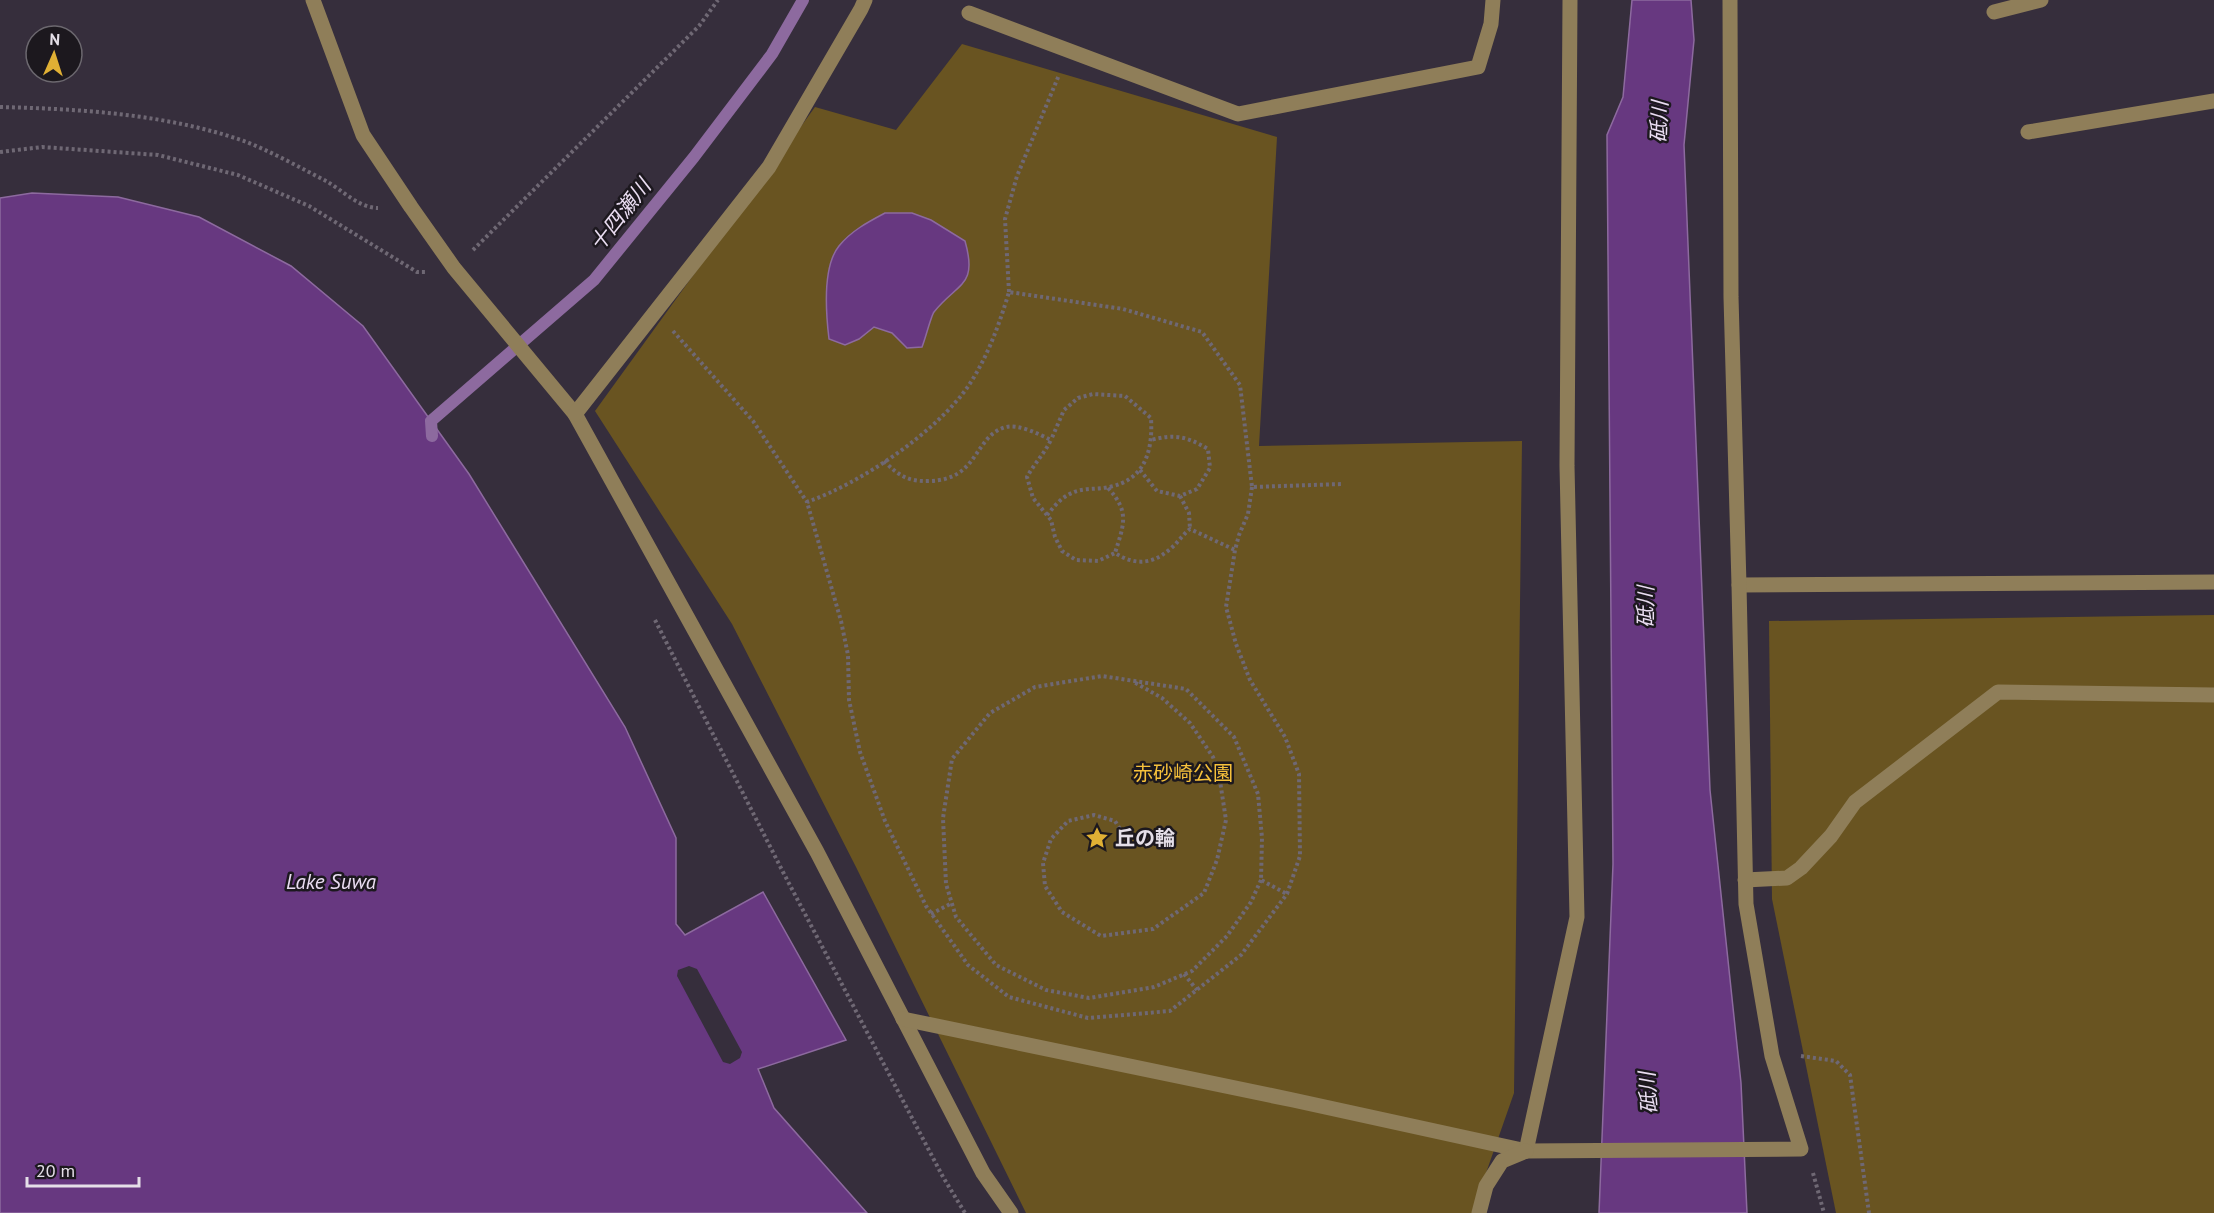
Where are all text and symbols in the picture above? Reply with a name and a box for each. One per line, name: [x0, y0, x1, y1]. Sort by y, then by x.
north arrow: [24, 24, 84, 84]
text: N: [49, 29, 61, 49]
water label: 砥川: [1645, 99, 1673, 143]
water label: 十四瀬川: [584, 172, 658, 256]
water label: 砥川: [1632, 584, 1659, 628]
park label: 赤砂崎公園: [1133, 760, 1233, 786]
place icon: 丘の輪: [1084, 825, 1110, 851]
place label: 丘の輪: [1115, 825, 1175, 851]
water label: Lake Suwa: [286, 868, 377, 895]
water label: 砥川: [1633, 1069, 1663, 1115]
scale bar: [27, 1150, 140, 1188]
text: 20 m: [36, 1159, 75, 1182]

